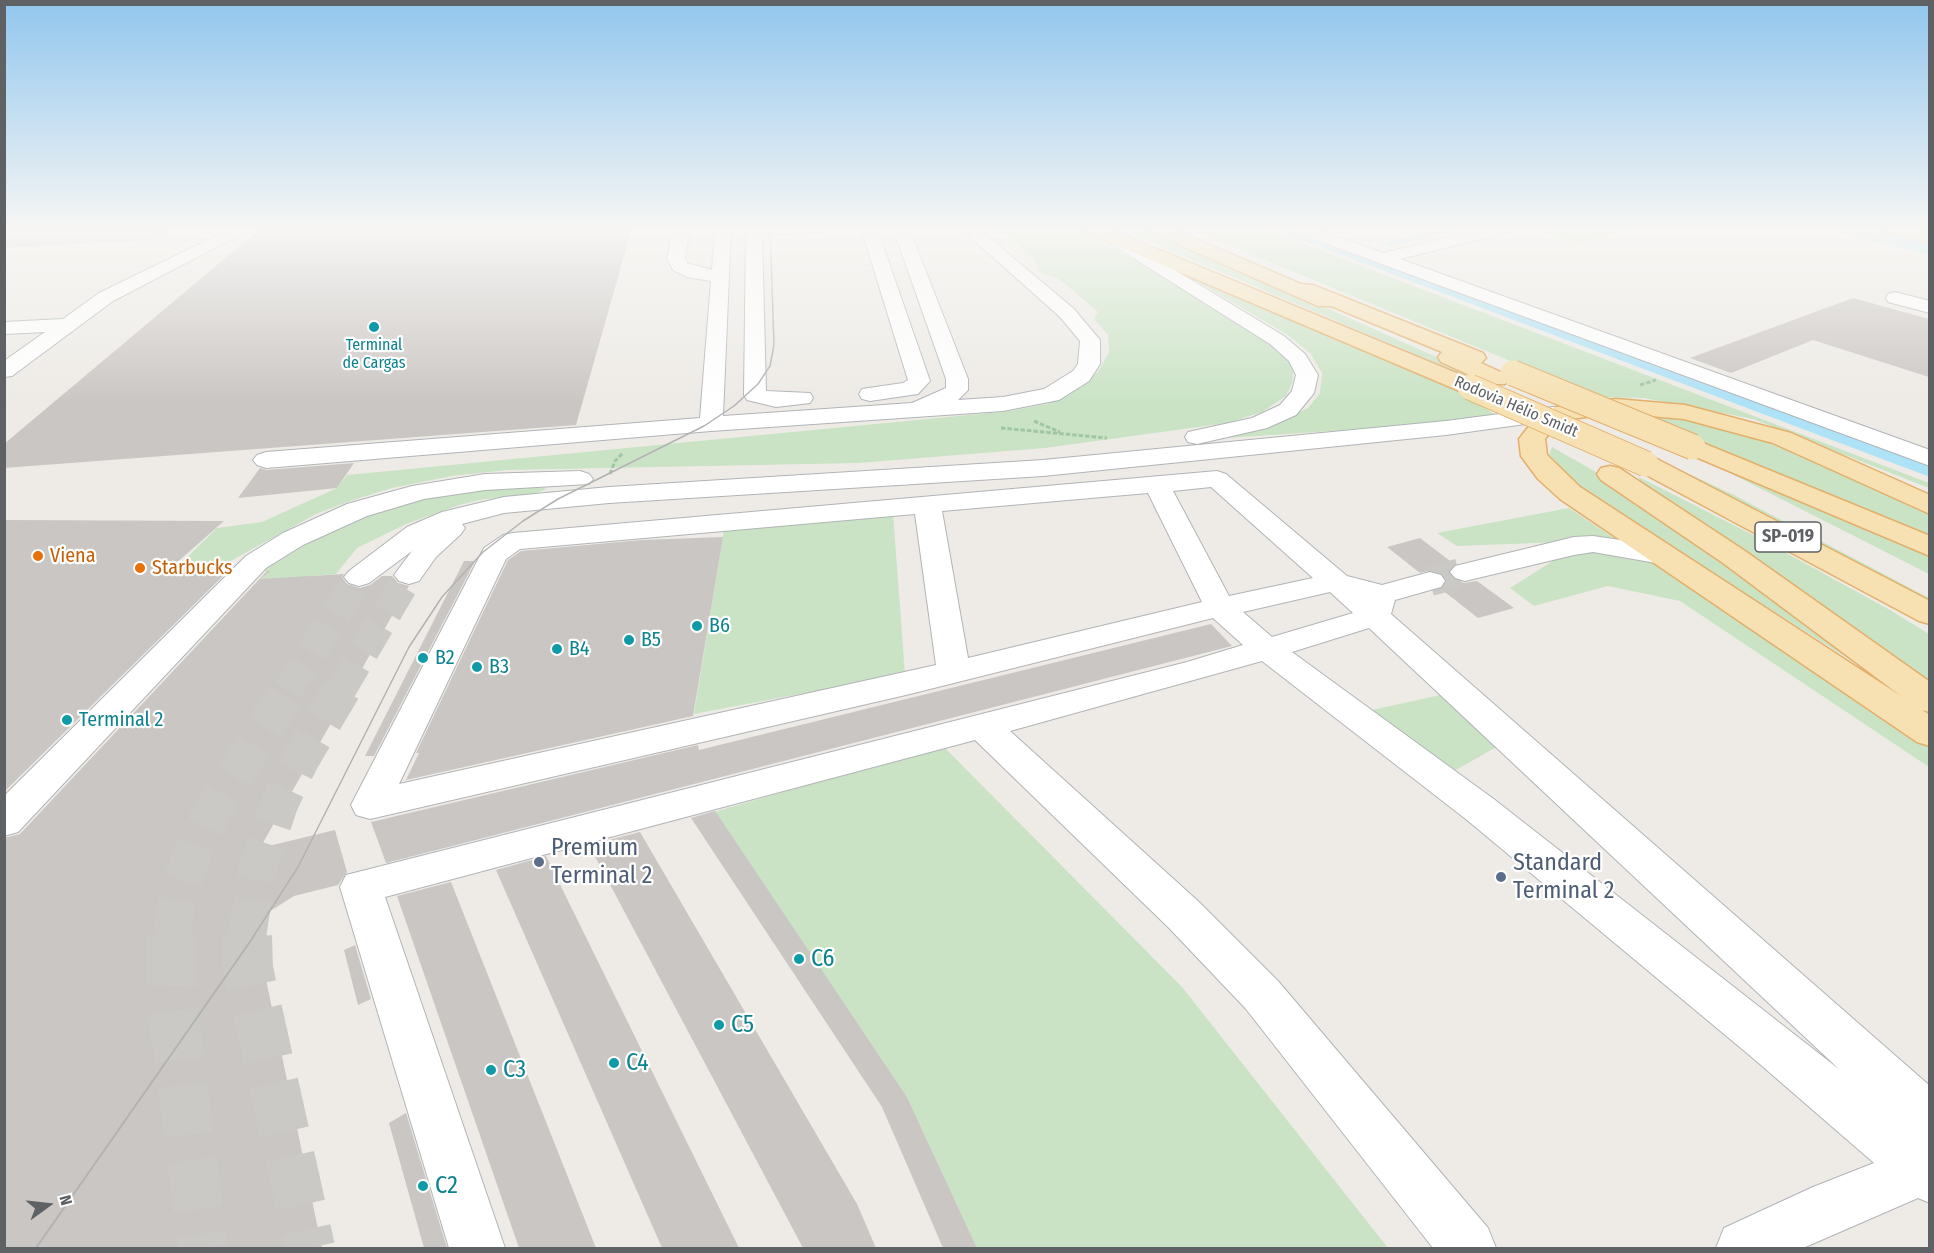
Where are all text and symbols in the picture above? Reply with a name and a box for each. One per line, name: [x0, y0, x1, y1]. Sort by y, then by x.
marker: Terminal de Cargas: [367, 320, 381, 334]
place label: Terminal de Cargas: [342, 336, 406, 374]
street label: Rodovia Hélio Smidt: [1451, 372, 1581, 442]
road number: SP-019: [1755, 522, 1821, 552]
place label: Viena: [50, 544, 95, 568]
marker: Viena: [31, 549, 45, 563]
place label: Starbucks: [152, 556, 233, 580]
marker: Starbucks: [133, 561, 147, 575]
place label: B6: [709, 614, 730, 638]
marker: B6: [690, 619, 704, 633]
place label: B5: [641, 628, 661, 652]
marker: B5: [622, 633, 636, 647]
place label: B4: [569, 637, 589, 661]
marker: B4: [550, 642, 564, 656]
place label: B2: [435, 646, 454, 670]
marker: B2: [416, 651, 430, 665]
place label: B3: [489, 655, 509, 679]
marker: B3: [470, 660, 484, 674]
place label: Terminal 2: [79, 708, 163, 732]
marker: Terminal 2: [60, 713, 74, 727]
place label: Premium Terminal 2: [551, 834, 652, 890]
place label: Standard Terminal 2: [1513, 849, 1614, 905]
marker: Premium Terminal 2: [532, 855, 546, 869]
marker: Standard Terminal 2: [1494, 870, 1508, 884]
place label: C6: [811, 945, 834, 973]
marker: C6: [792, 952, 806, 966]
place label: C5: [731, 1011, 754, 1039]
marker: C5: [712, 1018, 726, 1032]
place label: C4: [626, 1049, 649, 1077]
place label: C3: [503, 1056, 526, 1084]
marker: C4: [607, 1056, 621, 1070]
marker: C3: [484, 1063, 498, 1077]
place label: C2: [435, 1172, 458, 1200]
north arrow: [18, 1175, 78, 1235]
marker: C2: [416, 1179, 430, 1193]
text: N: [55, 1193, 76, 1207]

